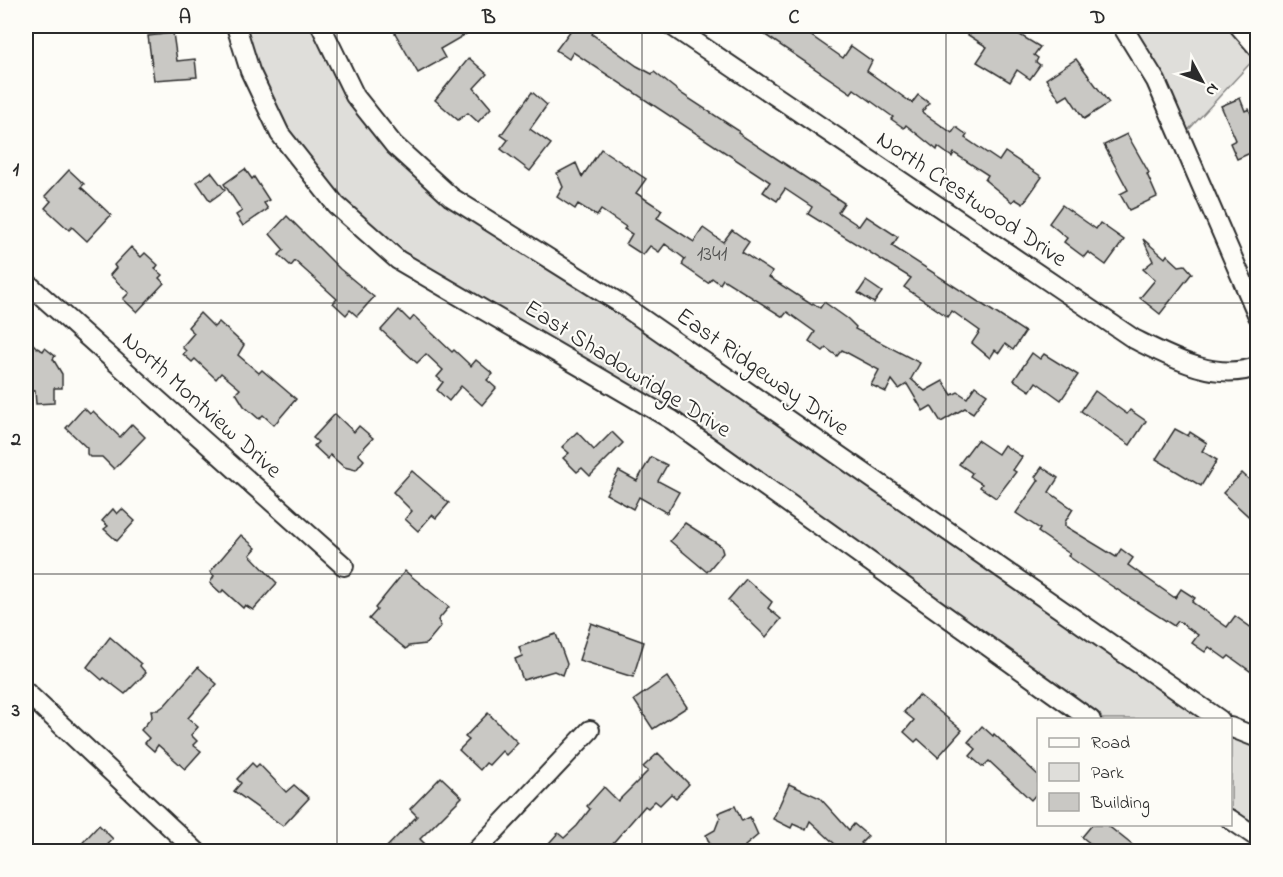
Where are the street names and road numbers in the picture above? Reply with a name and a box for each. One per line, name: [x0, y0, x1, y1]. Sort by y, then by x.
street label: North Crestwood Drive: [869, 123, 1074, 277]
street label: East Shadowridge Drive: [517, 292, 737, 448]
street label: East Ridgeway Drive: [668, 300, 856, 447]
street label: North Montview Drive: [113, 324, 289, 488]

